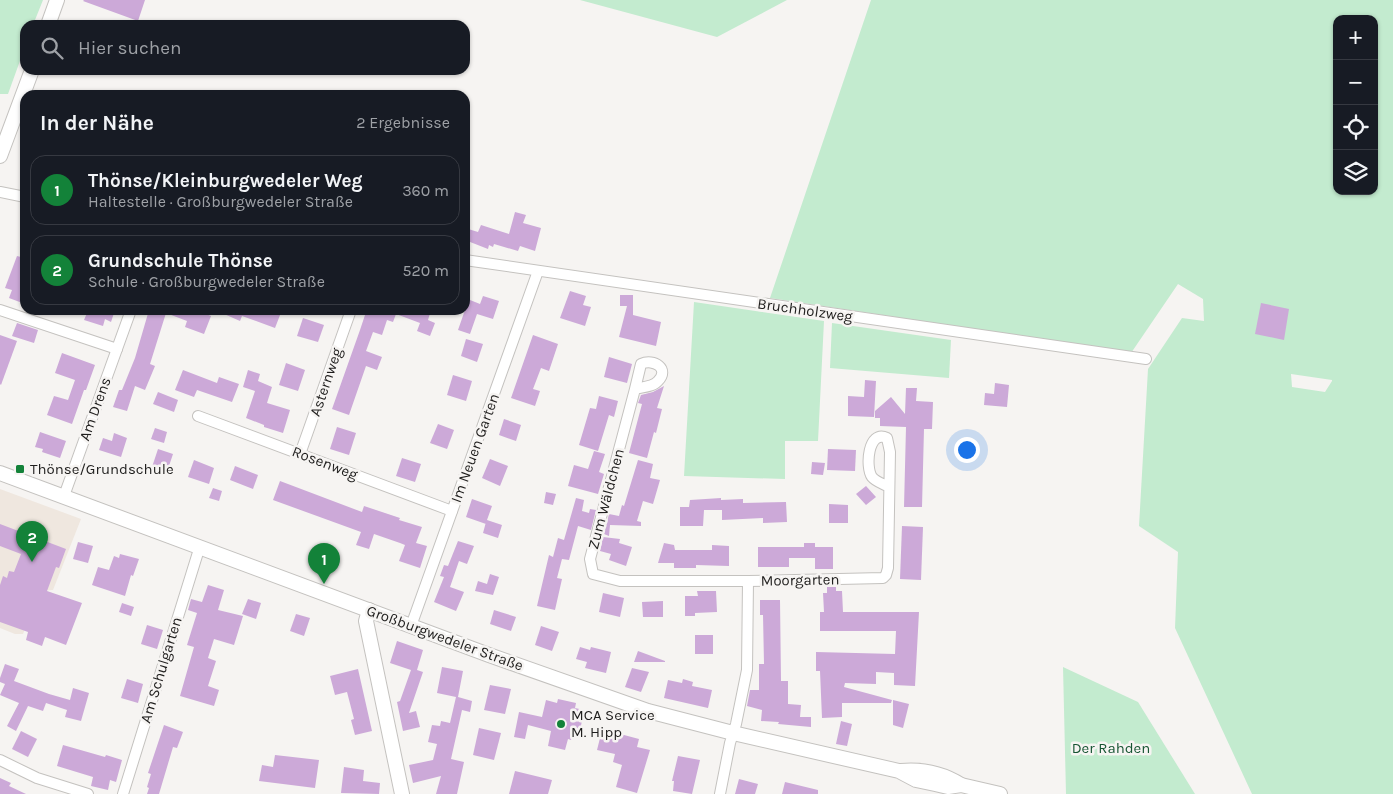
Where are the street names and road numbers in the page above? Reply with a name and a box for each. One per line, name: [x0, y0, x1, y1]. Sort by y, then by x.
street label: Bruchholzweg: [756, 294, 854, 326]
street label: Asternweg: [306, 345, 346, 419]
street label: Am Drens: [75, 375, 115, 443]
street label: Im Neuen Garten: [447, 391, 503, 505]
street label: Rosenweg: [290, 442, 361, 484]
street label: Zum Wäldchen: [584, 447, 628, 551]
street label: Moorgarten: [760, 570, 840, 590]
street label: Großburgwedeler Straße: [364, 601, 526, 675]
street label: Am Schulgarten: [136, 615, 186, 725]

